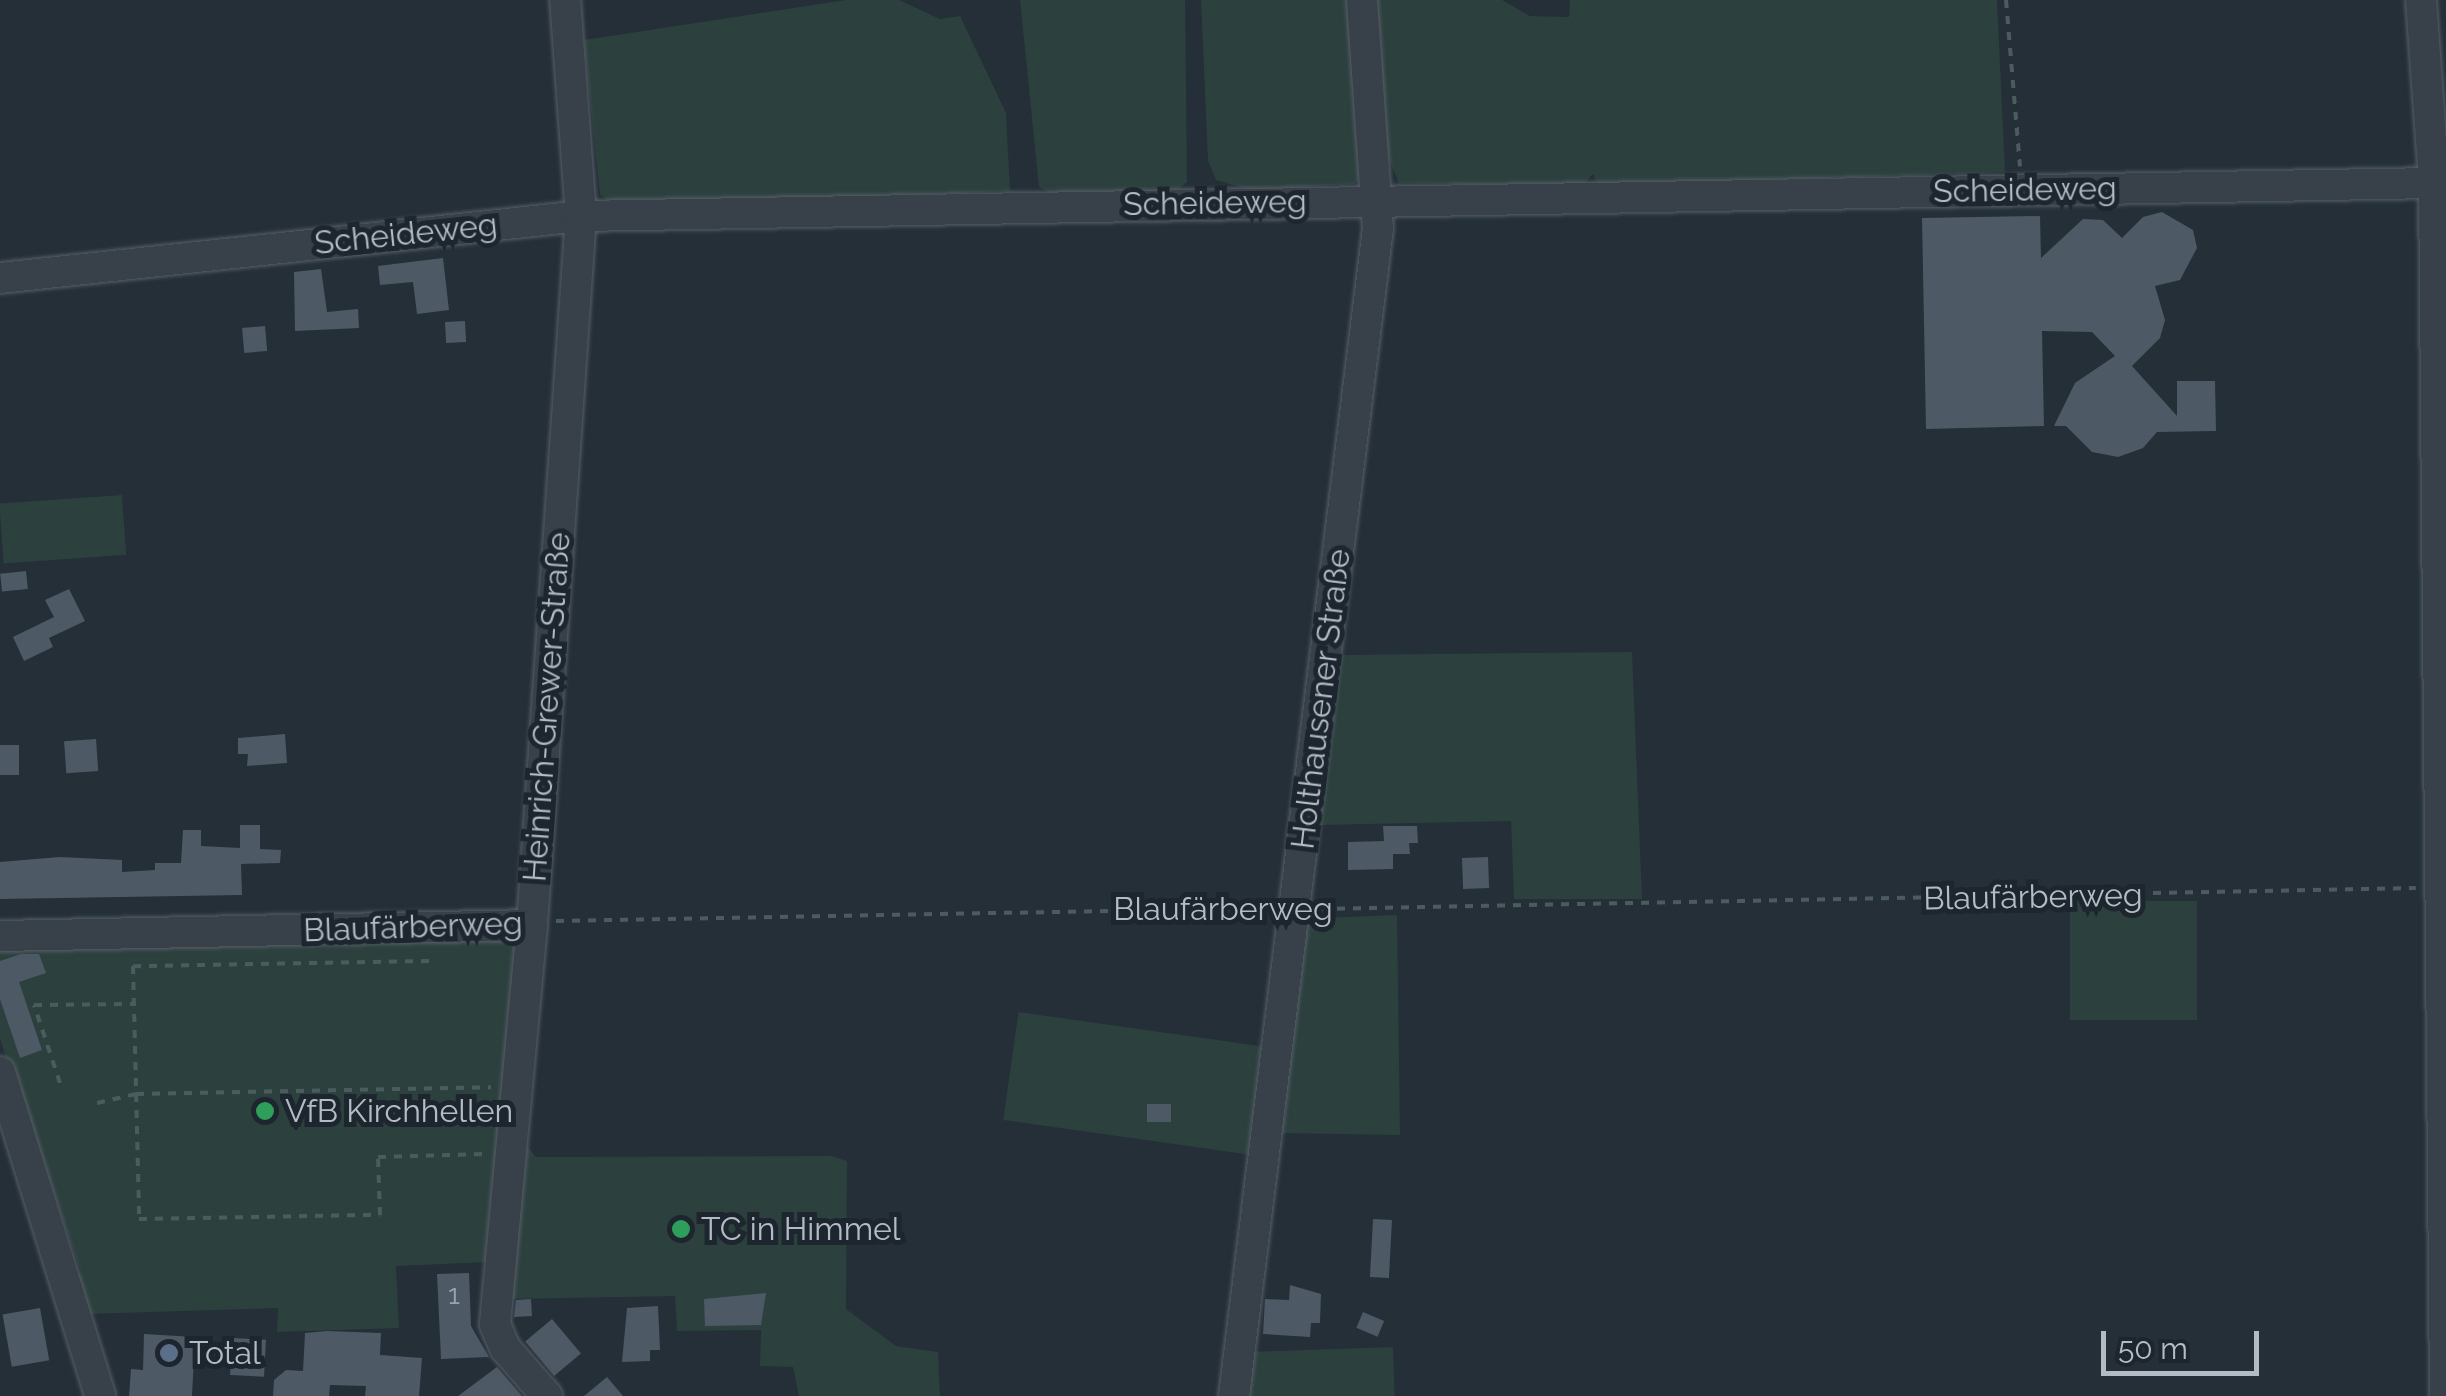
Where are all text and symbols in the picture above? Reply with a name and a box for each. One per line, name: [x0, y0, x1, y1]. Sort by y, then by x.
street label: Scheideweg: [1933, 169, 2117, 211]
street label: Scheideweg: [1123, 182, 1307, 224]
street label: Scheideweg: [313, 205, 499, 263]
street label: Heinrich-Grewer-Straße: [516, 531, 578, 883]
street label: Holthausener Straße: [1283, 546, 1359, 852]
street label: Blaufärberweg: [1923, 876, 2143, 918]
street label: Blaufärberweg: [1113, 890, 1333, 928]
street label: Blaufärberweg: [303, 904, 523, 950]
place label: VfB Kirchhellen: [285, 1092, 513, 1130]
marker: VfB Kirchhellen: [254, 1100, 276, 1122]
place label: TC in Himmel: [701, 1210, 901, 1248]
marker: TC in Himmel: [670, 1218, 692, 1240]
house number: 1: [448, 1278, 460, 1312]
scale bar: [2106, 1311, 2264, 1373]
text: 50 m: [2118, 1331, 2188, 1366]
place label: Total: [189, 1334, 261, 1372]
marker: Total: [158, 1342, 180, 1364]

